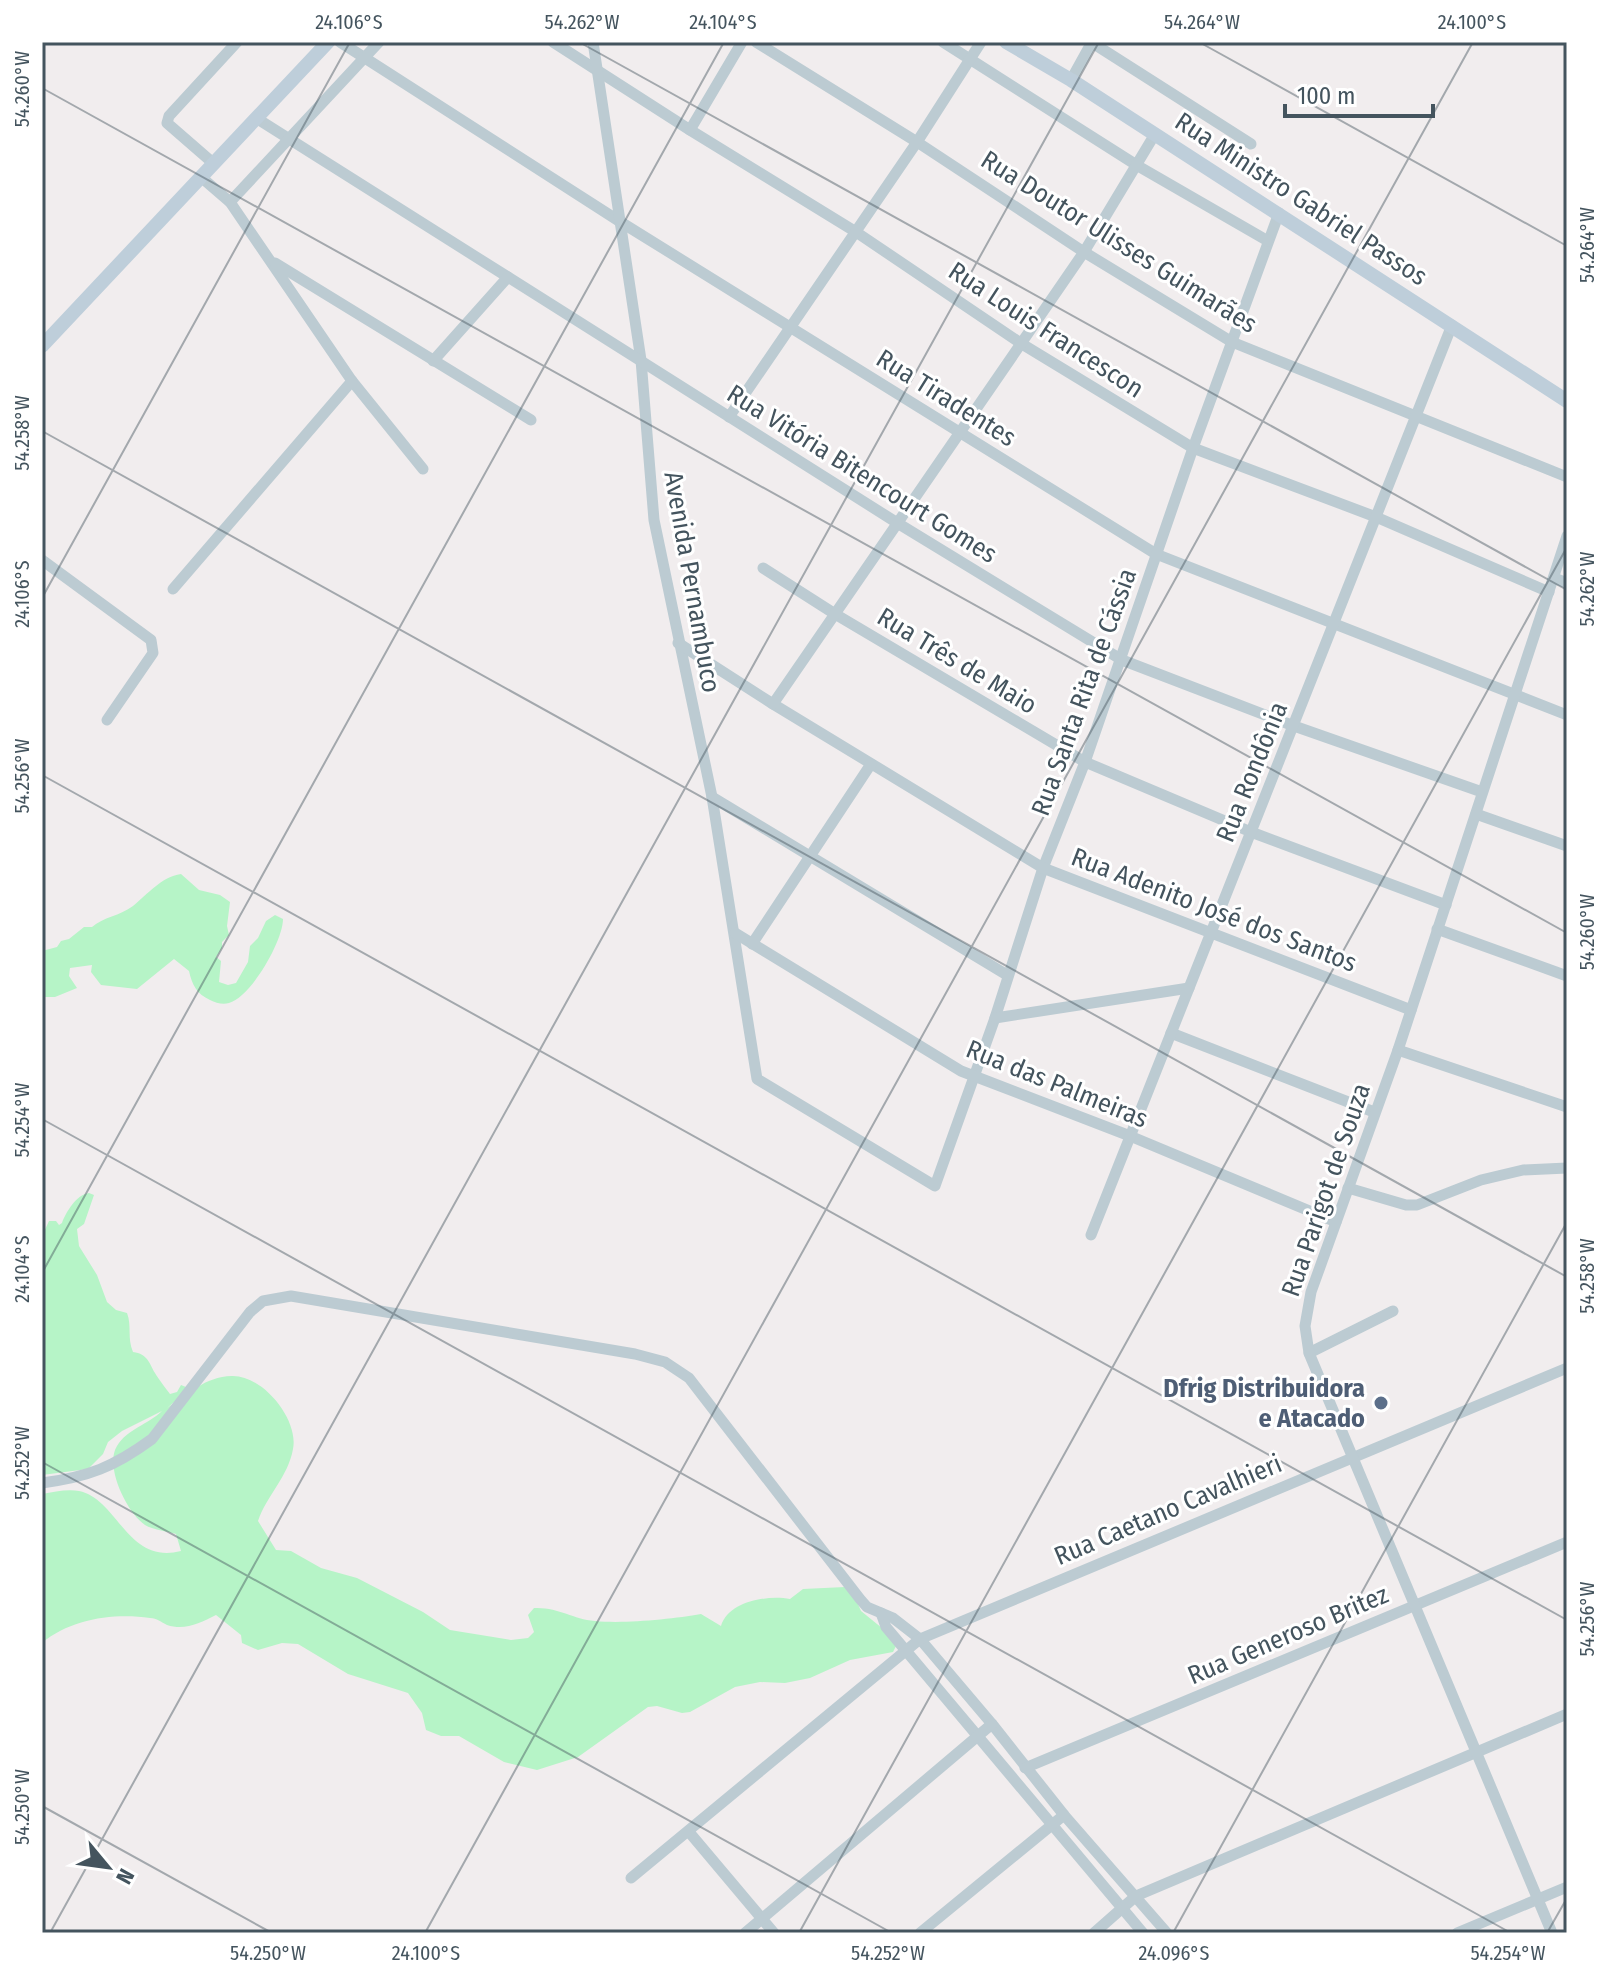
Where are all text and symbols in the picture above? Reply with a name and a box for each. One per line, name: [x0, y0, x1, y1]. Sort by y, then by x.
text: 24.106°S: [315, 10, 383, 34]
text: 54.262°W: [545, 10, 619, 34]
text: 24.104°S: [689, 10, 757, 34]
text: 54.264°W: [1164, 10, 1240, 34]
text: 24.100°S: [1438, 10, 1506, 34]
text: 54.260°W: [10, 51, 34, 127]
scale bar: [1285, 68, 1433, 118]
text: 100 m: [1297, 82, 1355, 110]
street label: Rua Ministro Gabriel Passos: [1169, 106, 1433, 292]
street label: Rua Doutor Ulisses Guimarães: [975, 144, 1263, 340]
text: 54.264°W: [1575, 207, 1599, 283]
street label: Rua Louis Francescon: [943, 255, 1149, 405]
street label: Rua Tiradentes: [870, 343, 1022, 453]
street label: Rua Vitória Bitencourt Gomes: [721, 378, 1003, 570]
text: 54.258°W: [10, 395, 34, 471]
street label: Avenida Pernambuco: [657, 469, 727, 695]
text: 54.262°W: [1575, 552, 1599, 626]
text: 24.106°S: [10, 560, 34, 628]
street label: Rua Santa Rita de Cássia: [1025, 564, 1143, 820]
street label: Rua Três de Maio: [872, 601, 1042, 721]
street label: Rua Rondônia: [1210, 697, 1294, 847]
text: 54.256°W: [10, 738, 34, 814]
street label: Rua Adenito José dos Santos: [1067, 841, 1361, 979]
text: 54.260°W: [1575, 894, 1599, 970]
street label: Rua das Palmeiras: [962, 1033, 1152, 1135]
street label: Rua Parigot de Souza: [1275, 1079, 1377, 1301]
text: 54.254°W: [10, 1082, 34, 1158]
text: 24.104°S: [10, 1235, 34, 1303]
text: 54.258°W: [1575, 1238, 1599, 1314]
place label: Dfrig Distribuidora e Atacado: [1163, 1373, 1365, 1434]
marker: Dfrig Distribuidora e Atacado: [1372, 1394, 1390, 1412]
text: 54.252°W: [10, 1426, 34, 1500]
street label: Rua Caetano Cavalhieri: [1050, 1448, 1286, 1572]
street label: Rua Generoso Britez: [1183, 1579, 1393, 1691]
text: 54.256°W: [1575, 1581, 1599, 1657]
text: 54.250°W: [10, 1769, 34, 1845]
north arrow: [68, 1827, 148, 1907]
text: N: [110, 1864, 140, 1889]
text: 54.250°W: [230, 1941, 306, 1965]
text: 24.100°S: [392, 1941, 460, 1965]
text: 54.252°W: [851, 1941, 925, 1965]
text: 24.096°S: [1138, 1941, 1210, 1965]
text: 54.254°W: [1470, 1941, 1546, 1965]

